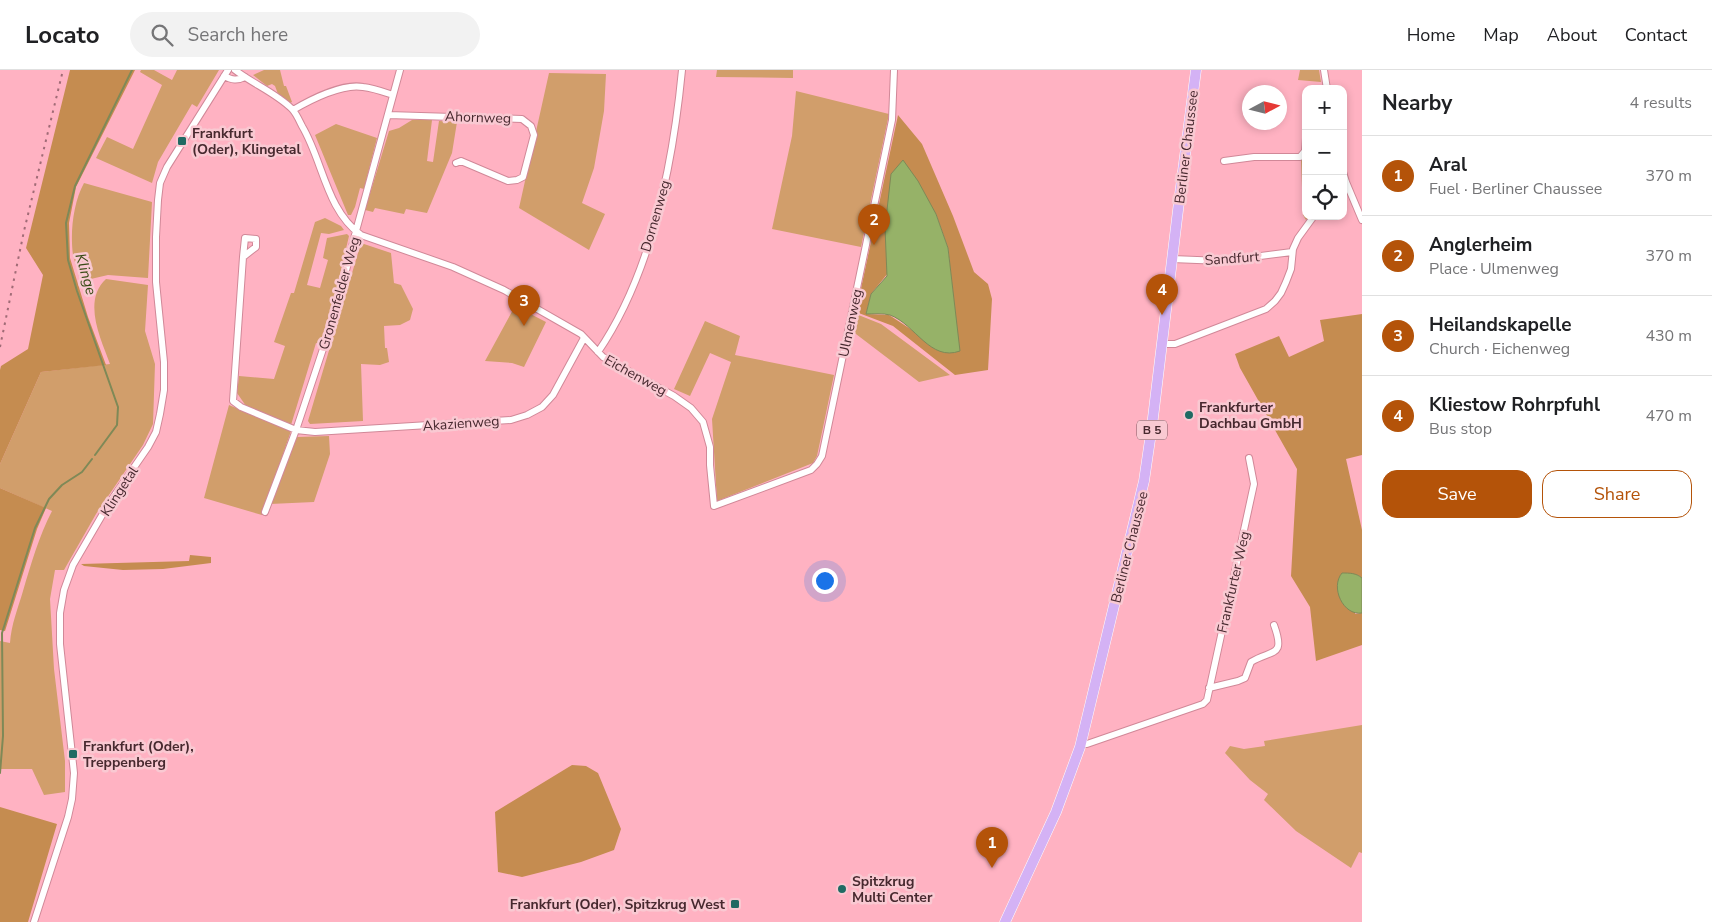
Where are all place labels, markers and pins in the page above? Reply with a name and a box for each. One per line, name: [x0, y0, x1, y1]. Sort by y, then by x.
place label: Frankfurt (Oder), Klingetal: [192, 124, 301, 159]
marker: Frankfurt (Oder), Klingetal: [176, 135, 188, 147]
pin: 2: [858, 204, 890, 245]
pin: 4: [1146, 274, 1178, 315]
pin: 3: [508, 285, 540, 326]
place label: Frankfurter Dachbau GmbH: [1199, 398, 1302, 433]
marker: Frankfurter Dachbau GmbH: [1183, 409, 1195, 421]
place label: Frankfurt (Oder), Treppenberg: [83, 737, 194, 772]
marker: Frankfurt (Oder), Treppenberg: [67, 748, 79, 760]
pin: 1: [976, 827, 1008, 868]
place label: Spitzkrug Multi Center: [852, 872, 933, 907]
marker: Spitzkrug Multi Center: [836, 883, 848, 895]
place label: Frankfurt (Oder), Spitzkrug West: [510, 895, 726, 914]
marker: Frankfurt (Oder), Spitzkrug West: [729, 898, 741, 910]

